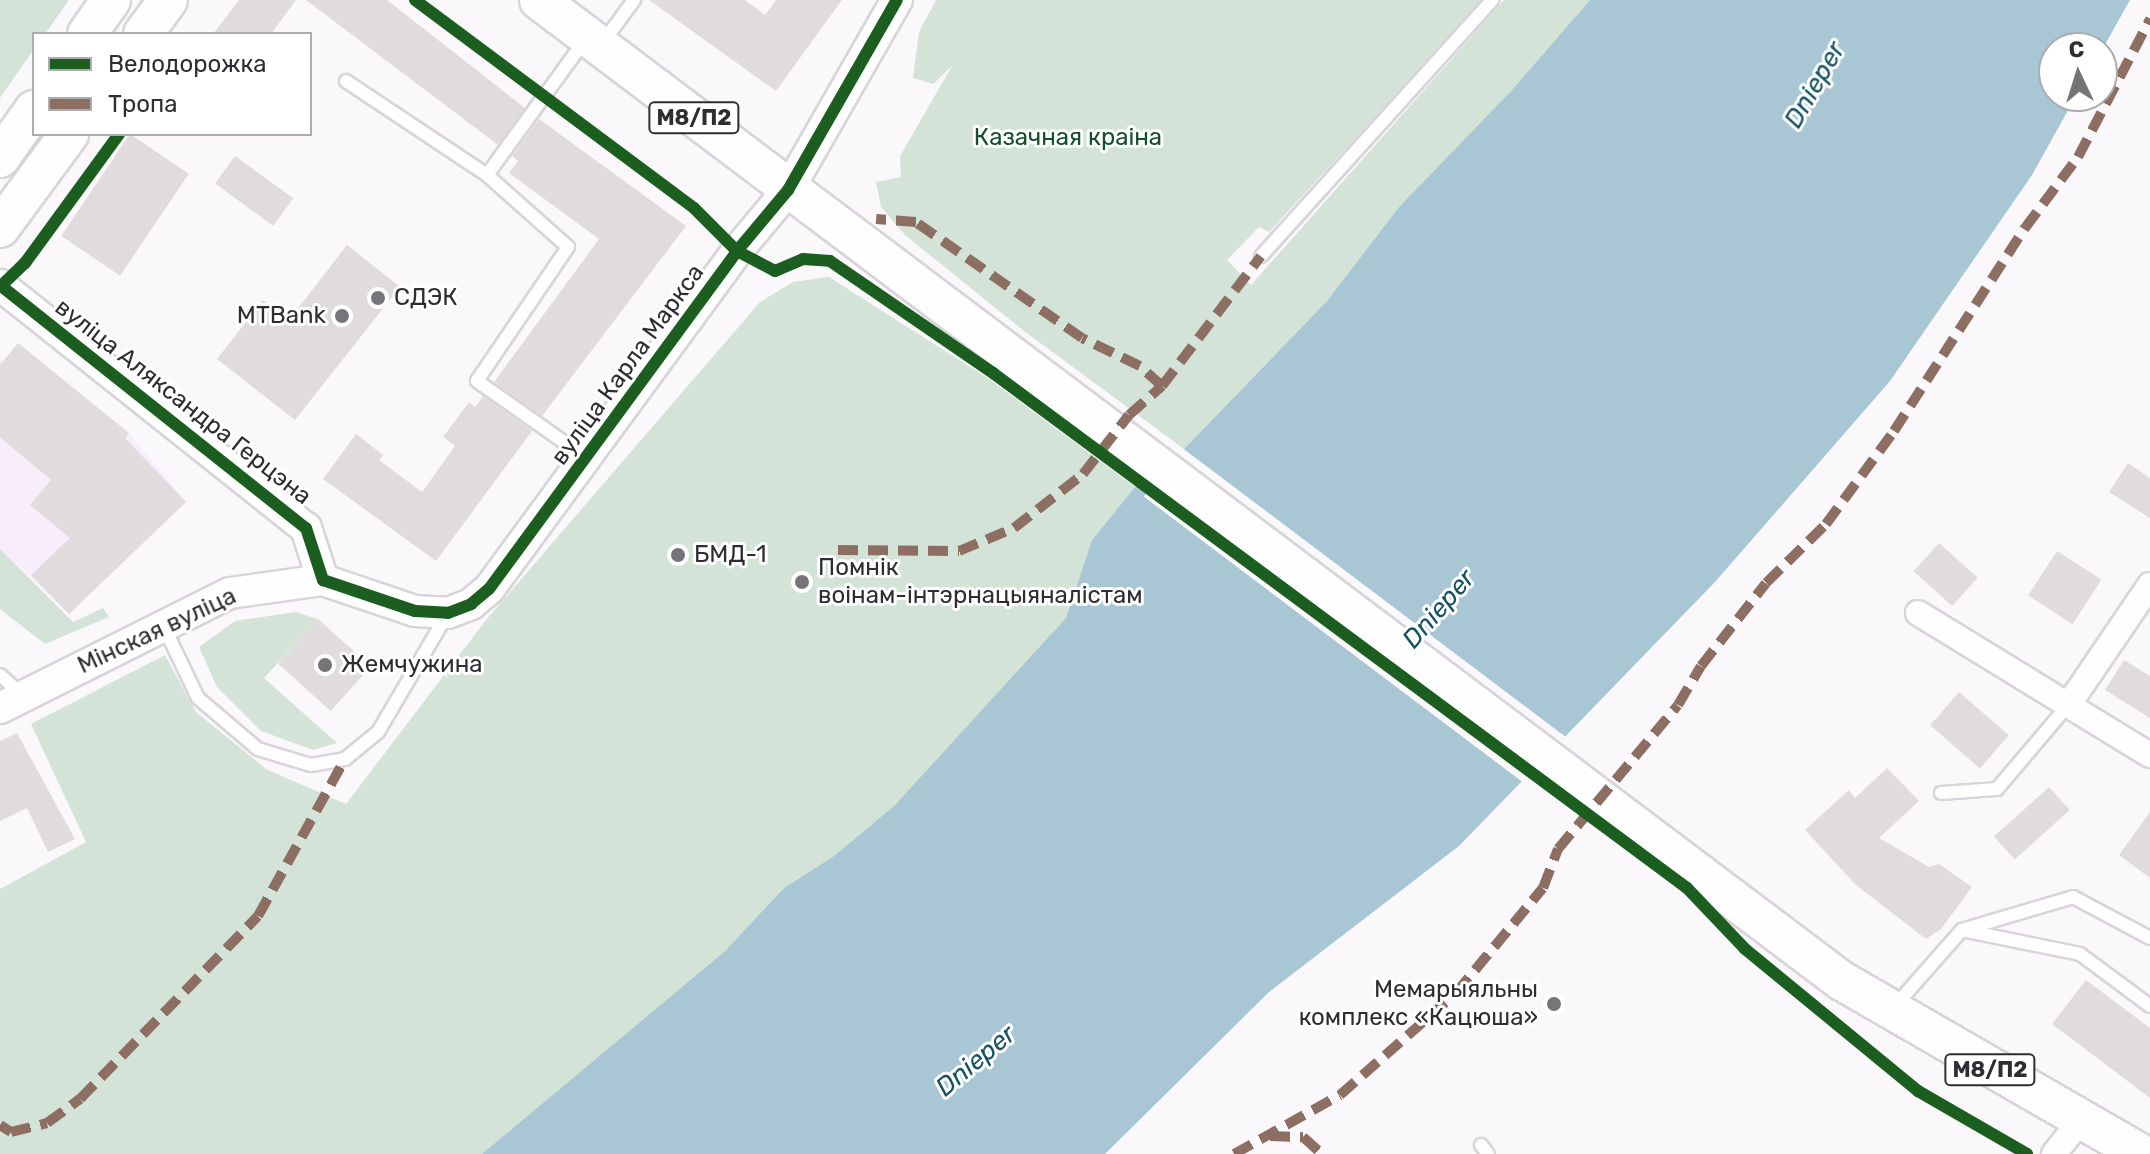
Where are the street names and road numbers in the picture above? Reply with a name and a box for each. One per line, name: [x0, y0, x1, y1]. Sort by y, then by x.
road number: М8/П2: [648, 100, 740, 136]
street label: вуліца Карла Маркса: [546, 259, 710, 471]
street label: вуліца Аляксандра Герцэна: [49, 293, 317, 511]
street label: Мінская вуліца: [73, 582, 241, 680]
road number: М8/П2: [1944, 1052, 2036, 1088]

